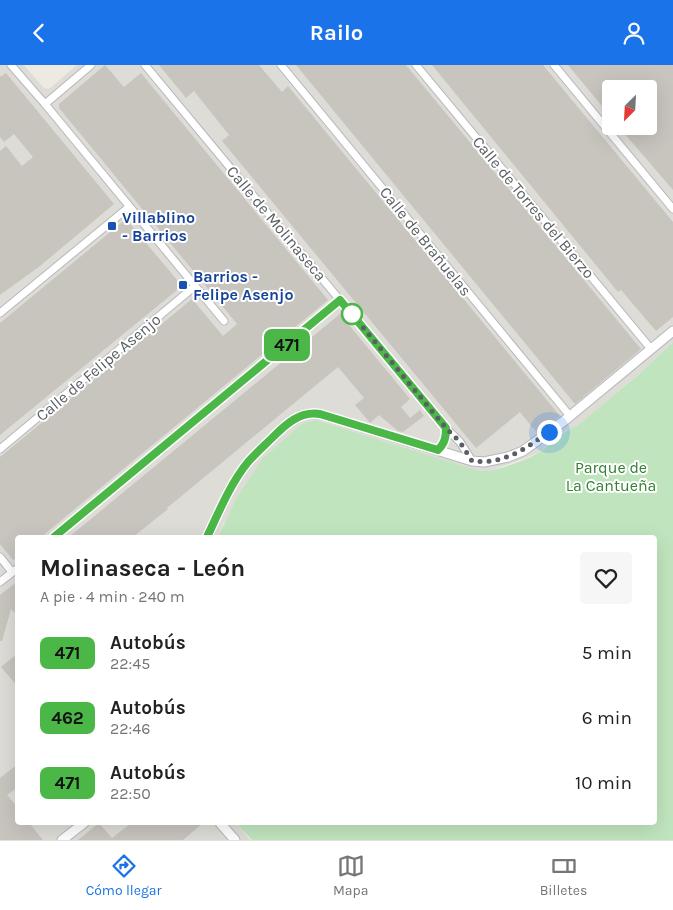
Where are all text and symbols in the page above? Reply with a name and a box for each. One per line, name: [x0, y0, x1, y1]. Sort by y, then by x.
icon: back: [25, 19, 53, 47]
icon: person: [620, 19, 648, 47]
text: Railo: [310, 20, 363, 46]
north arrow: [602, 80, 658, 135]
map controls: [602, 80, 657, 135]
street label: Calle de Torres del Bierzo: [469, 132, 599, 282]
street label: Calle de Molinaseca: [223, 162, 330, 285]
street label: Calle de Brañuelas: [376, 183, 475, 300]
place label: Villablino - Barrios: [122, 208, 195, 245]
marker: Villablino - Barrios: [106, 220, 118, 232]
place label: Barrios - Felipe Asenjo: [193, 267, 293, 304]
marker: Barrios - Felipe Asenjo: [177, 279, 189, 291]
unlabelled marker: [341, 303, 363, 325]
street label: Calle de Felipe Asenjo: [32, 310, 165, 425]
line badge: 471: [258, 329, 316, 361]
text: 471: [274, 334, 300, 356]
your location: [537, 420, 562, 445]
park label: Parque de La Cantueña: [566, 458, 656, 495]
button: heart: [580, 552, 632, 604]
text: Molinaseca - León: [40, 554, 245, 582]
text: A pie · 4 min · 240 m: [40, 587, 185, 606]
text: Autobús: [110, 632, 186, 654]
text: 471: [54, 642, 81, 664]
text: 5 min: [582, 642, 632, 664]
text: 22:45: [110, 654, 150, 673]
text: Autobús: [110, 697, 186, 719]
text: 462: [51, 707, 84, 729]
text: 6 min: [582, 707, 632, 729]
text: 22:46: [110, 719, 150, 738]
text: Autobús: [110, 762, 186, 784]
text: 471: [54, 772, 81, 794]
text: 10 min: [575, 772, 632, 794]
text: 22:50: [110, 784, 151, 803]
tab: Cómo llegar: [86, 852, 162, 899]
tab: Mapa: [333, 852, 368, 899]
tab: Billetes: [540, 852, 587, 899]

